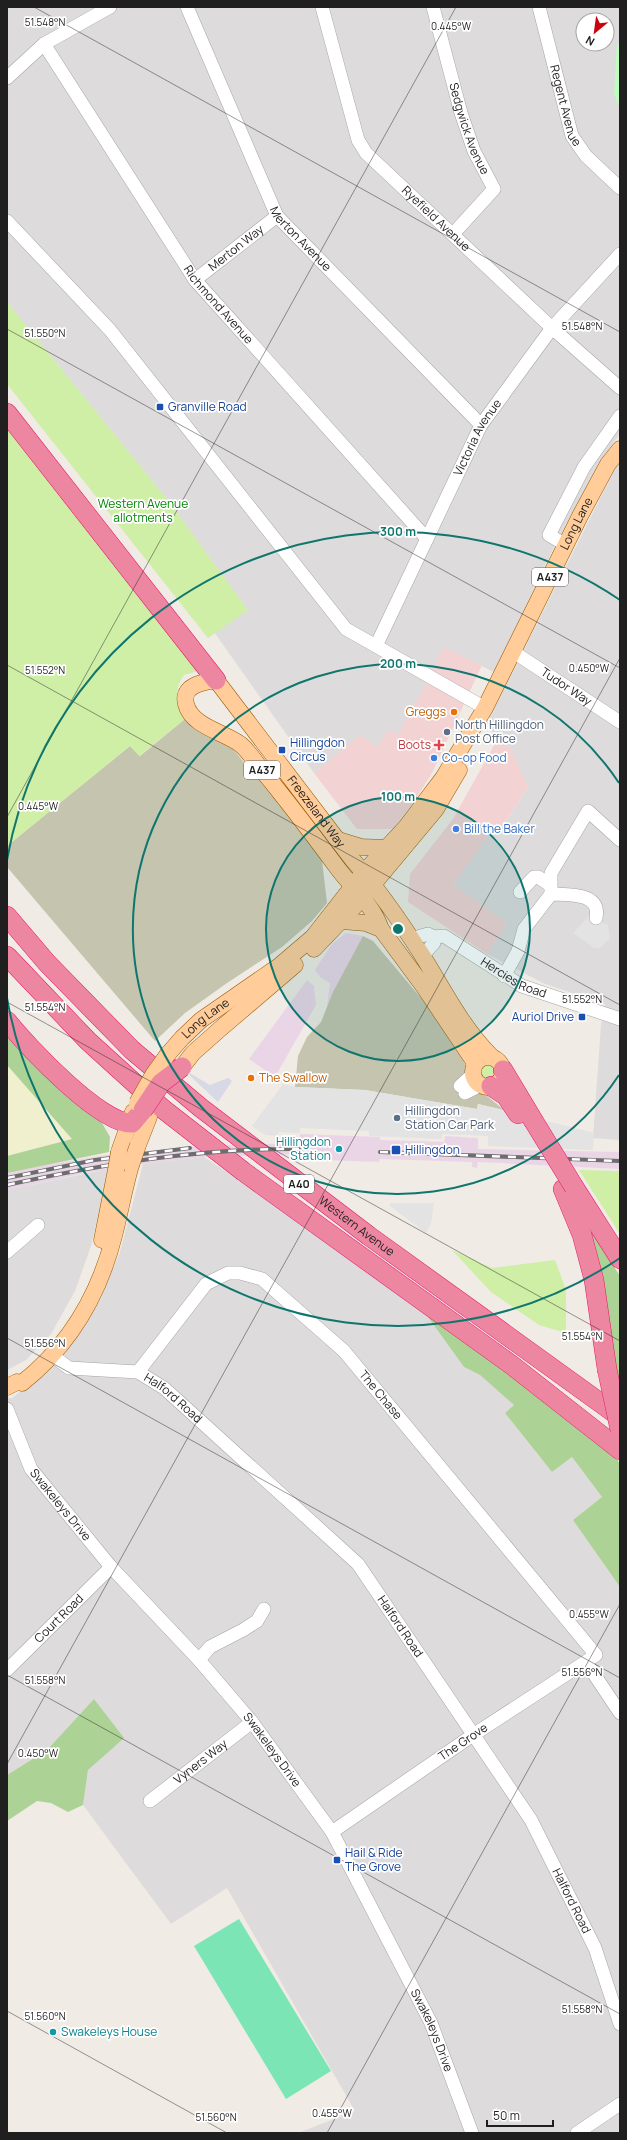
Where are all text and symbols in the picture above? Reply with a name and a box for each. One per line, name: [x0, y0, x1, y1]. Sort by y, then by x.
north arrow: [575, 12, 615, 52]
text: 51.548°N: [25, 15, 65, 29]
text: 0.445°W: [431, 19, 472, 33]
text: N: [583, 33, 597, 50]
street label: Regent Avenue: [546, 63, 586, 149]
street label: Sedgwick Avenue: [445, 81, 494, 177]
street label: Ryefield Avenue: [398, 182, 474, 255]
street label: Merton Avenue: [266, 204, 335, 275]
street label: Merton Way: [204, 220, 267, 275]
street label: Richmond Avenue: [180, 262, 257, 347]
text: 51.548°N: [562, 319, 602, 333]
text: 51.550°N: [25, 326, 66, 340]
street label: Victoria Avenue: [449, 395, 505, 479]
place label: Granville Road: [168, 398, 247, 415]
marker: Granville Road: [155, 402, 165, 412]
street label: Long Lane: [556, 494, 597, 553]
park label: Western Avenue allotments: [98, 495, 188, 526]
text: 300 m: [380, 523, 416, 540]
road number: A437: [532, 568, 568, 586]
text: 200 m: [380, 655, 416, 672]
text: 0.450°W: [569, 661, 610, 675]
text: 51.552°N: [25, 663, 65, 677]
street label: Tudor Way: [538, 663, 596, 710]
place label: Greggs: [406, 703, 446, 720]
marker: Greggs: [449, 707, 459, 717]
place label: North Hillingdon Post Office: [455, 716, 544, 747]
marker: North Hillingdon Post Office: [442, 727, 452, 737]
place label: Hillingdon Circus: [290, 734, 345, 765]
place label: Boots: [398, 736, 431, 753]
marker: Boots: [434, 740, 444, 750]
marker: Hillingdon Circus: [277, 745, 287, 755]
place label: Co-op Food: [442, 749, 507, 766]
marker: Co-op Food: [429, 753, 439, 763]
road number: A437: [244, 761, 280, 779]
street label: Freezeland Way: [284, 772, 350, 852]
text: 100 m: [381, 788, 415, 805]
text: 0.445°W: [18, 799, 59, 813]
place label: Bill the Baker: [464, 820, 535, 837]
marker: Bill the Baker: [451, 824, 461, 834]
centre of rings: [391, 922, 405, 936]
street label: Hercies Road: [478, 953, 549, 1002]
text: 51.552°N: [562, 992, 602, 1006]
street label: Long Lane: [177, 994, 233, 1042]
text: 51.554°N: [25, 1000, 65, 1014]
place label: Auriol Drive: [512, 1008, 574, 1025]
marker: Auriol Drive: [577, 1012, 587, 1022]
place label: The Swallow: [259, 1069, 327, 1086]
marker: The Swallow: [246, 1073, 256, 1083]
place label: Hillingdon Station Car Park: [405, 1102, 495, 1133]
marker: Hillingdon Station Car Park: [392, 1113, 402, 1123]
place label: Hillingdon Station: [276, 1133, 331, 1164]
place label: Hillingdon: [405, 1141, 460, 1158]
marker: Hillingdon Station: [334, 1144, 344, 1154]
marker: Hillingdon: [390, 1144, 402, 1156]
road number: A40: [284, 1175, 314, 1193]
street label: Western Avenue: [316, 1192, 398, 1260]
text: 51.554°N: [562, 1329, 602, 1343]
text: 51.556°N: [25, 1336, 66, 1350]
street label: The Chase: [355, 1366, 406, 1423]
street label: Halford Road: [141, 1369, 206, 1427]
street label: Swakeleys Drive: [26, 1465, 95, 1544]
street label: Court Road: [30, 1590, 87, 1646]
street label: Halford Road: [374, 1592, 428, 1660]
text: 0.455°W: [569, 1607, 610, 1621]
text: 51.556°N: [562, 1665, 603, 1679]
text: 51.558°N: [25, 1673, 65, 1687]
street label: Swakeleys Drive: [239, 1709, 306, 1790]
street label: The Grove: [435, 1719, 491, 1764]
street label: Vyners Way: [170, 1735, 231, 1788]
text: 0.450°W: [18, 1746, 59, 1760]
place label: Hail & Ride The Grove: [345, 1844, 403, 1875]
marker: Hail & Ride The Grove: [332, 1855, 342, 1865]
street label: Halford Road: [548, 1865, 595, 1936]
street label: Swakeleys Drive: [407, 1986, 457, 2074]
text: 51.558°N: [562, 2002, 602, 2016]
text: 51.560°N: [24, 2009, 66, 2023]
place label: Swakeleys House: [61, 2023, 157, 2040]
marker: Swakeleys House: [48, 2027, 58, 2037]
scale bar: [487, 2102, 553, 2128]
text: 0.455°W: [312, 2106, 353, 2120]
text: 50 m: [493, 2107, 520, 2124]
text: 51.560°N: [195, 2110, 237, 2124]

